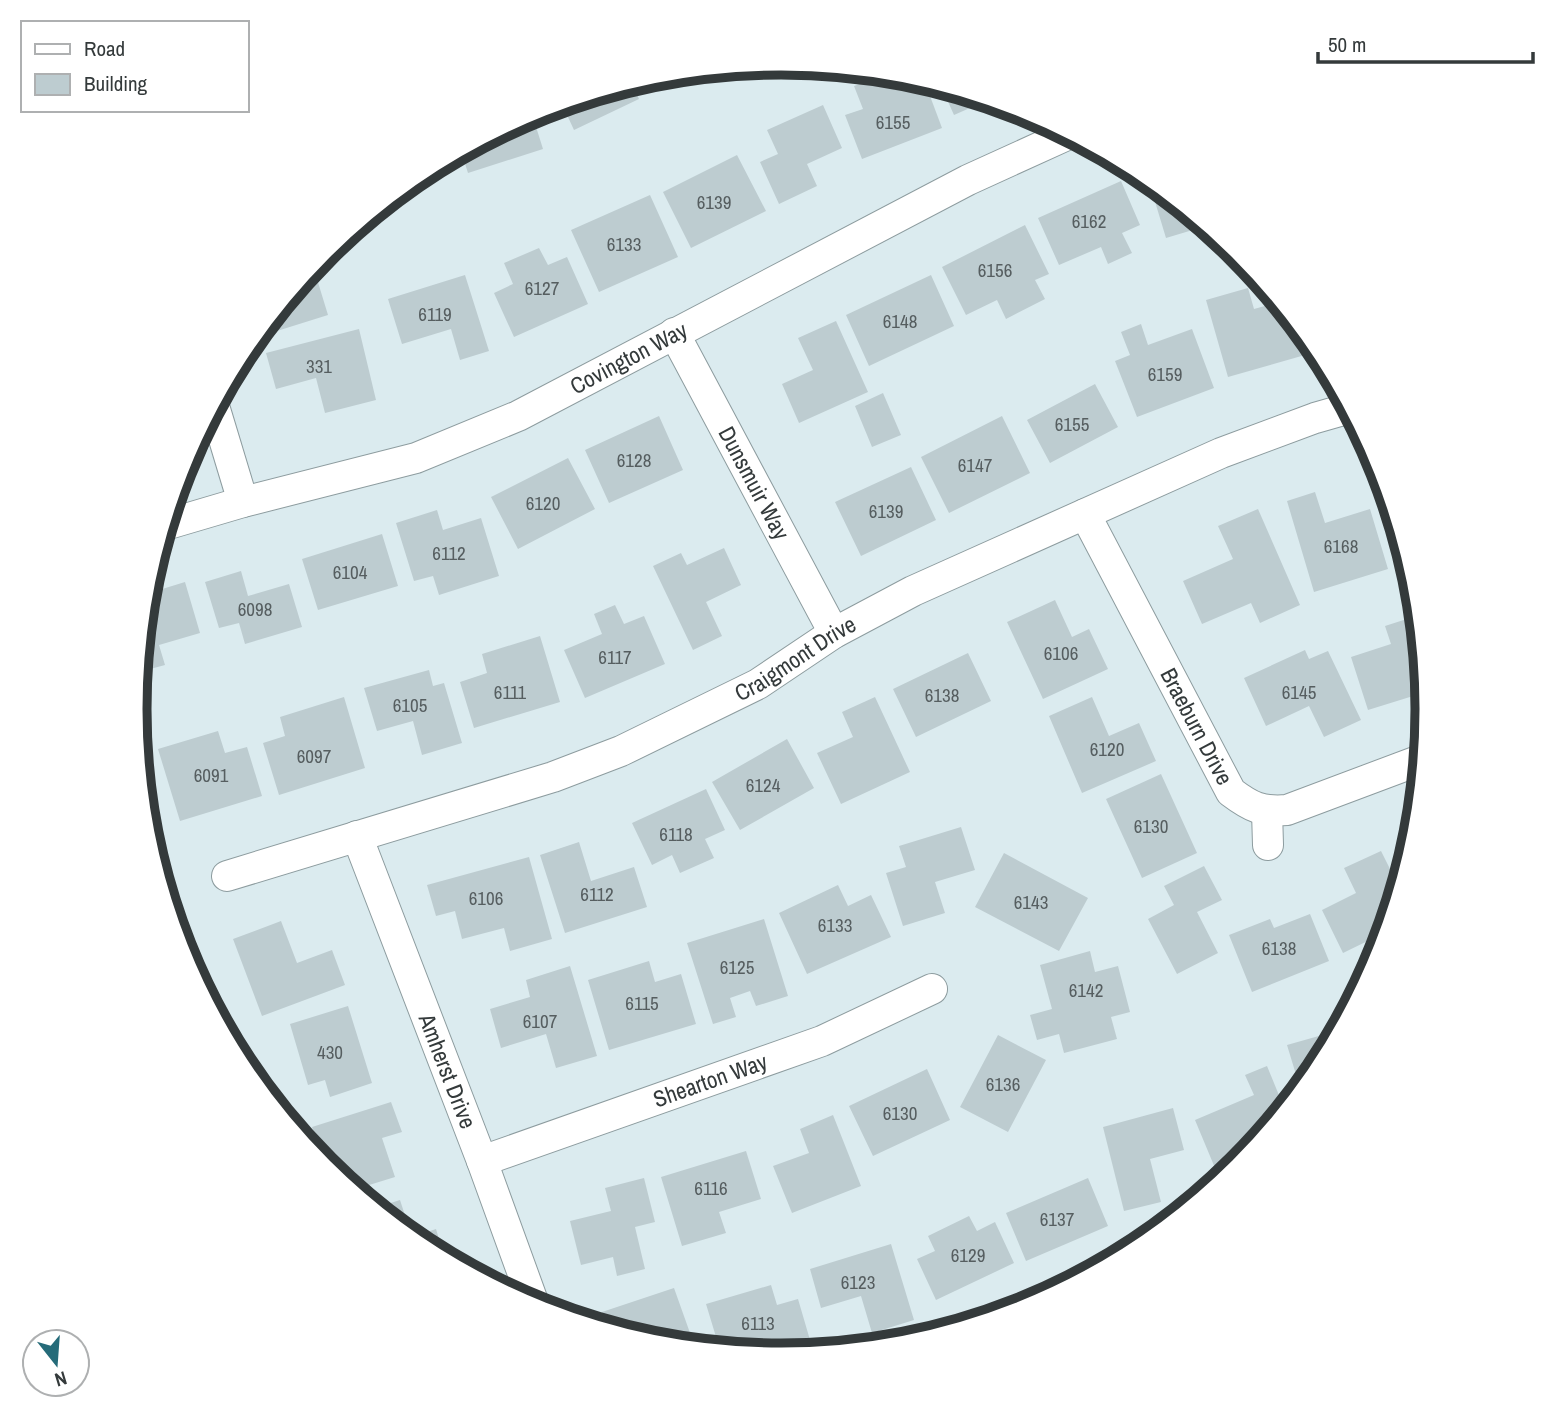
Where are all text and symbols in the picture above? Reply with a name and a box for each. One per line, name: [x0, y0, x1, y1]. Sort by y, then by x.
legend: [21, 21, 248, 112]
scale bar: [1318, 21, 1533, 65]
text: 50 m: [1328, 30, 1366, 59]
text: Road: [84, 34, 125, 63]
text: Building: [84, 69, 148, 98]
house number: 6155: [876, 109, 911, 135]
house number: 6139: [697, 189, 731, 215]
house number: 6162: [1072, 208, 1106, 234]
house number: 6133: [607, 231, 641, 257]
house number: 6156: [978, 257, 1012, 283]
house number: 6127: [525, 275, 560, 301]
house number: 6119: [418, 301, 452, 327]
house number: 6148: [883, 308, 917, 334]
street label: Covington Way: [564, 314, 693, 401]
house number: 331: [306, 353, 332, 379]
house number: 6159: [1148, 361, 1182, 387]
house number: 6155: [1055, 411, 1090, 437]
street label: Dunsmuir Way: [712, 421, 798, 545]
house number: 6128: [617, 447, 651, 473]
house number: 6147: [958, 452, 993, 478]
house number: 6120: [526, 490, 560, 516]
house number: 6139: [869, 498, 903, 524]
house number: 6168: [1324, 533, 1358, 559]
house number: 6112: [432, 540, 466, 566]
house number: 6104: [333, 559, 368, 585]
house number: 6098: [238, 596, 272, 622]
street label: Craigmont Drive: [729, 608, 861, 708]
house number: 6106: [1044, 640, 1078, 666]
house number: 6117: [598, 644, 632, 670]
street label: Braeburn Drive: [1154, 662, 1241, 790]
house number: 6111: [494, 679, 527, 705]
house number: 6145: [1282, 679, 1317, 705]
house number: 6138: [925, 682, 959, 708]
house number: 6105: [393, 692, 428, 718]
house number: 6120: [1090, 736, 1124, 762]
house number: 6097: [297, 743, 332, 769]
house number: 6091: [194, 762, 229, 788]
house number: 6124: [746, 772, 781, 798]
house number: 6130: [1134, 813, 1168, 839]
house number: 6118: [659, 821, 693, 847]
house number: 6112: [580, 881, 614, 907]
house number: 6106: [469, 885, 503, 911]
house number: 6143: [1014, 889, 1048, 915]
house number: 6133: [818, 912, 852, 938]
house number: 6138: [1262, 935, 1296, 961]
house number: 6125: [720, 954, 755, 980]
house number: 6142: [1069, 977, 1103, 1003]
house number: 6115: [625, 990, 659, 1016]
street label: Amherst Drive: [411, 1008, 484, 1133]
house number: 6107: [523, 1008, 558, 1034]
house number: 430: [317, 1039, 343, 1065]
street label: Shearton Way: [649, 1045, 772, 1114]
house number: 6136: [986, 1071, 1020, 1097]
house number: 6130: [883, 1100, 917, 1126]
house number: 6116: [694, 1175, 728, 1201]
house number: 6137: [1040, 1206, 1075, 1232]
house number: 6129: [951, 1242, 985, 1268]
house number: 6123: [841, 1269, 875, 1295]
house number: 6113: [741, 1310, 775, 1336]
north arrow: [21, 1328, 91, 1398]
text: N: [52, 1365, 70, 1393]

